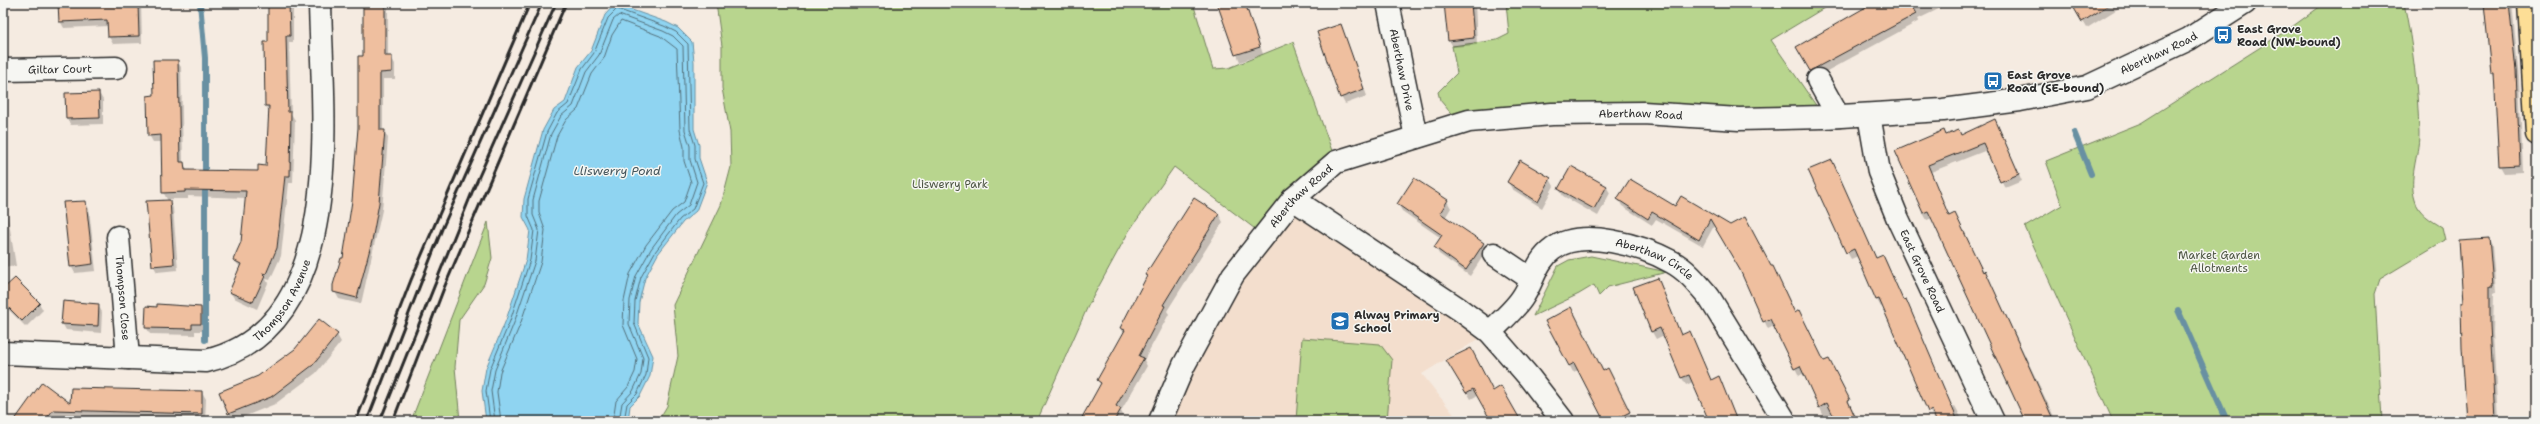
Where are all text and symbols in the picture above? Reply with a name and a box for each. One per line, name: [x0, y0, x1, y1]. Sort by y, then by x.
place label: East Grove Road (NW-bound): [2237, 22, 2341, 50]
bus stop icon: East Grove Road (NW-bound): [2212, 24, 2234, 46]
street label: Aberthaw Drive: [1386, 27, 1418, 112]
street label: Aberthaw Road: [2117, 28, 2200, 78]
street label: Giltar Court: [28, 61, 92, 77]
place label: East Grove Road (SE-bound): [2007, 68, 2104, 96]
bus stop icon: East Grove Road (SE-bound): [1982, 70, 2004, 92]
street label: Aberthaw Road: [1598, 105, 1683, 123]
street label: Aberthaw Road: [1266, 161, 1336, 231]
water label: Lliswerry Pond: [573, 163, 661, 179]
park label: Lliswerry Park: [912, 177, 988, 192]
street label: East Grove Road: [1896, 227, 1948, 315]
street label: Aberthaw Circle: [1614, 235, 1697, 283]
park label: Market Garden Allotments: [2178, 248, 2260, 276]
street label: Thompson Close: [112, 255, 134, 341]
street label: Thompson Avenue: [250, 257, 314, 345]
place label: Alway Primary School: [1354, 308, 1440, 336]
school or university icon: Alway Primary School: [1329, 310, 1351, 332]

